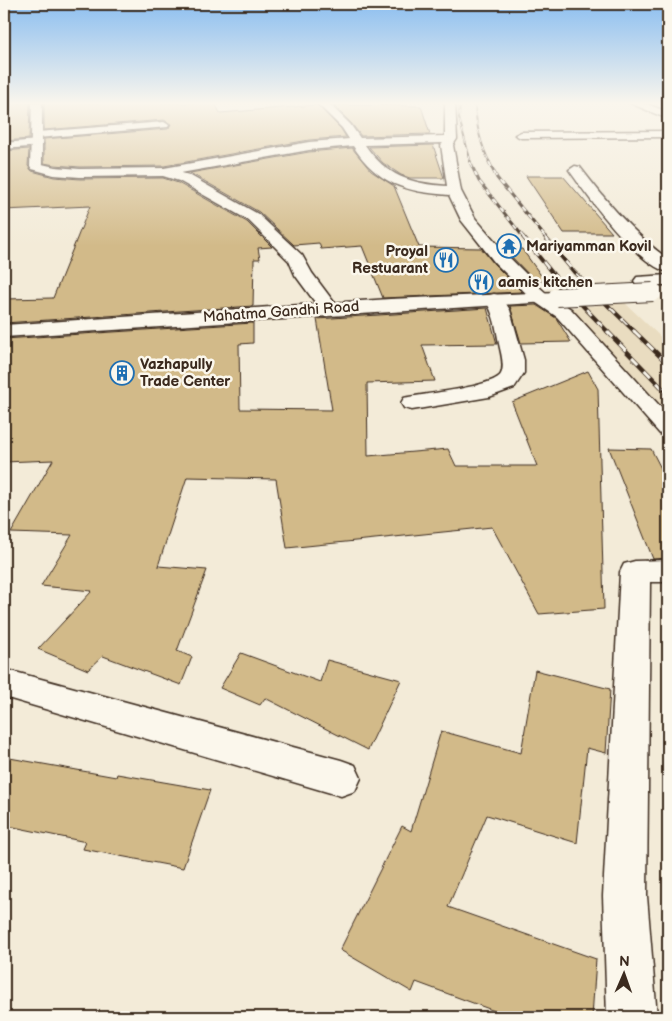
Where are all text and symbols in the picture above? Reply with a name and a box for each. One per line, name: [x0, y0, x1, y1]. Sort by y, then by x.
temple icon: Mariyamman Kovil: [496, 233, 522, 259]
place label: Mariyamman Kovil: [526, 237, 652, 256]
place label: Proyal Restuarant: [352, 242, 428, 278]
restaurant icon: Proyal Restuarant: [433, 247, 459, 273]
restaurant icon: aamis kitchen: [468, 269, 494, 295]
place label: aamis kitchen: [498, 273, 593, 292]
street label: Mahatma Gandhi Road: [202, 297, 360, 327]
place label: Vazhapully Trade Center: [140, 355, 231, 391]
building icon: Vazhapully Trade Center: [109, 360, 135, 386]
north arrow: [600, 948, 650, 998]
text: N: [619, 953, 630, 970]

